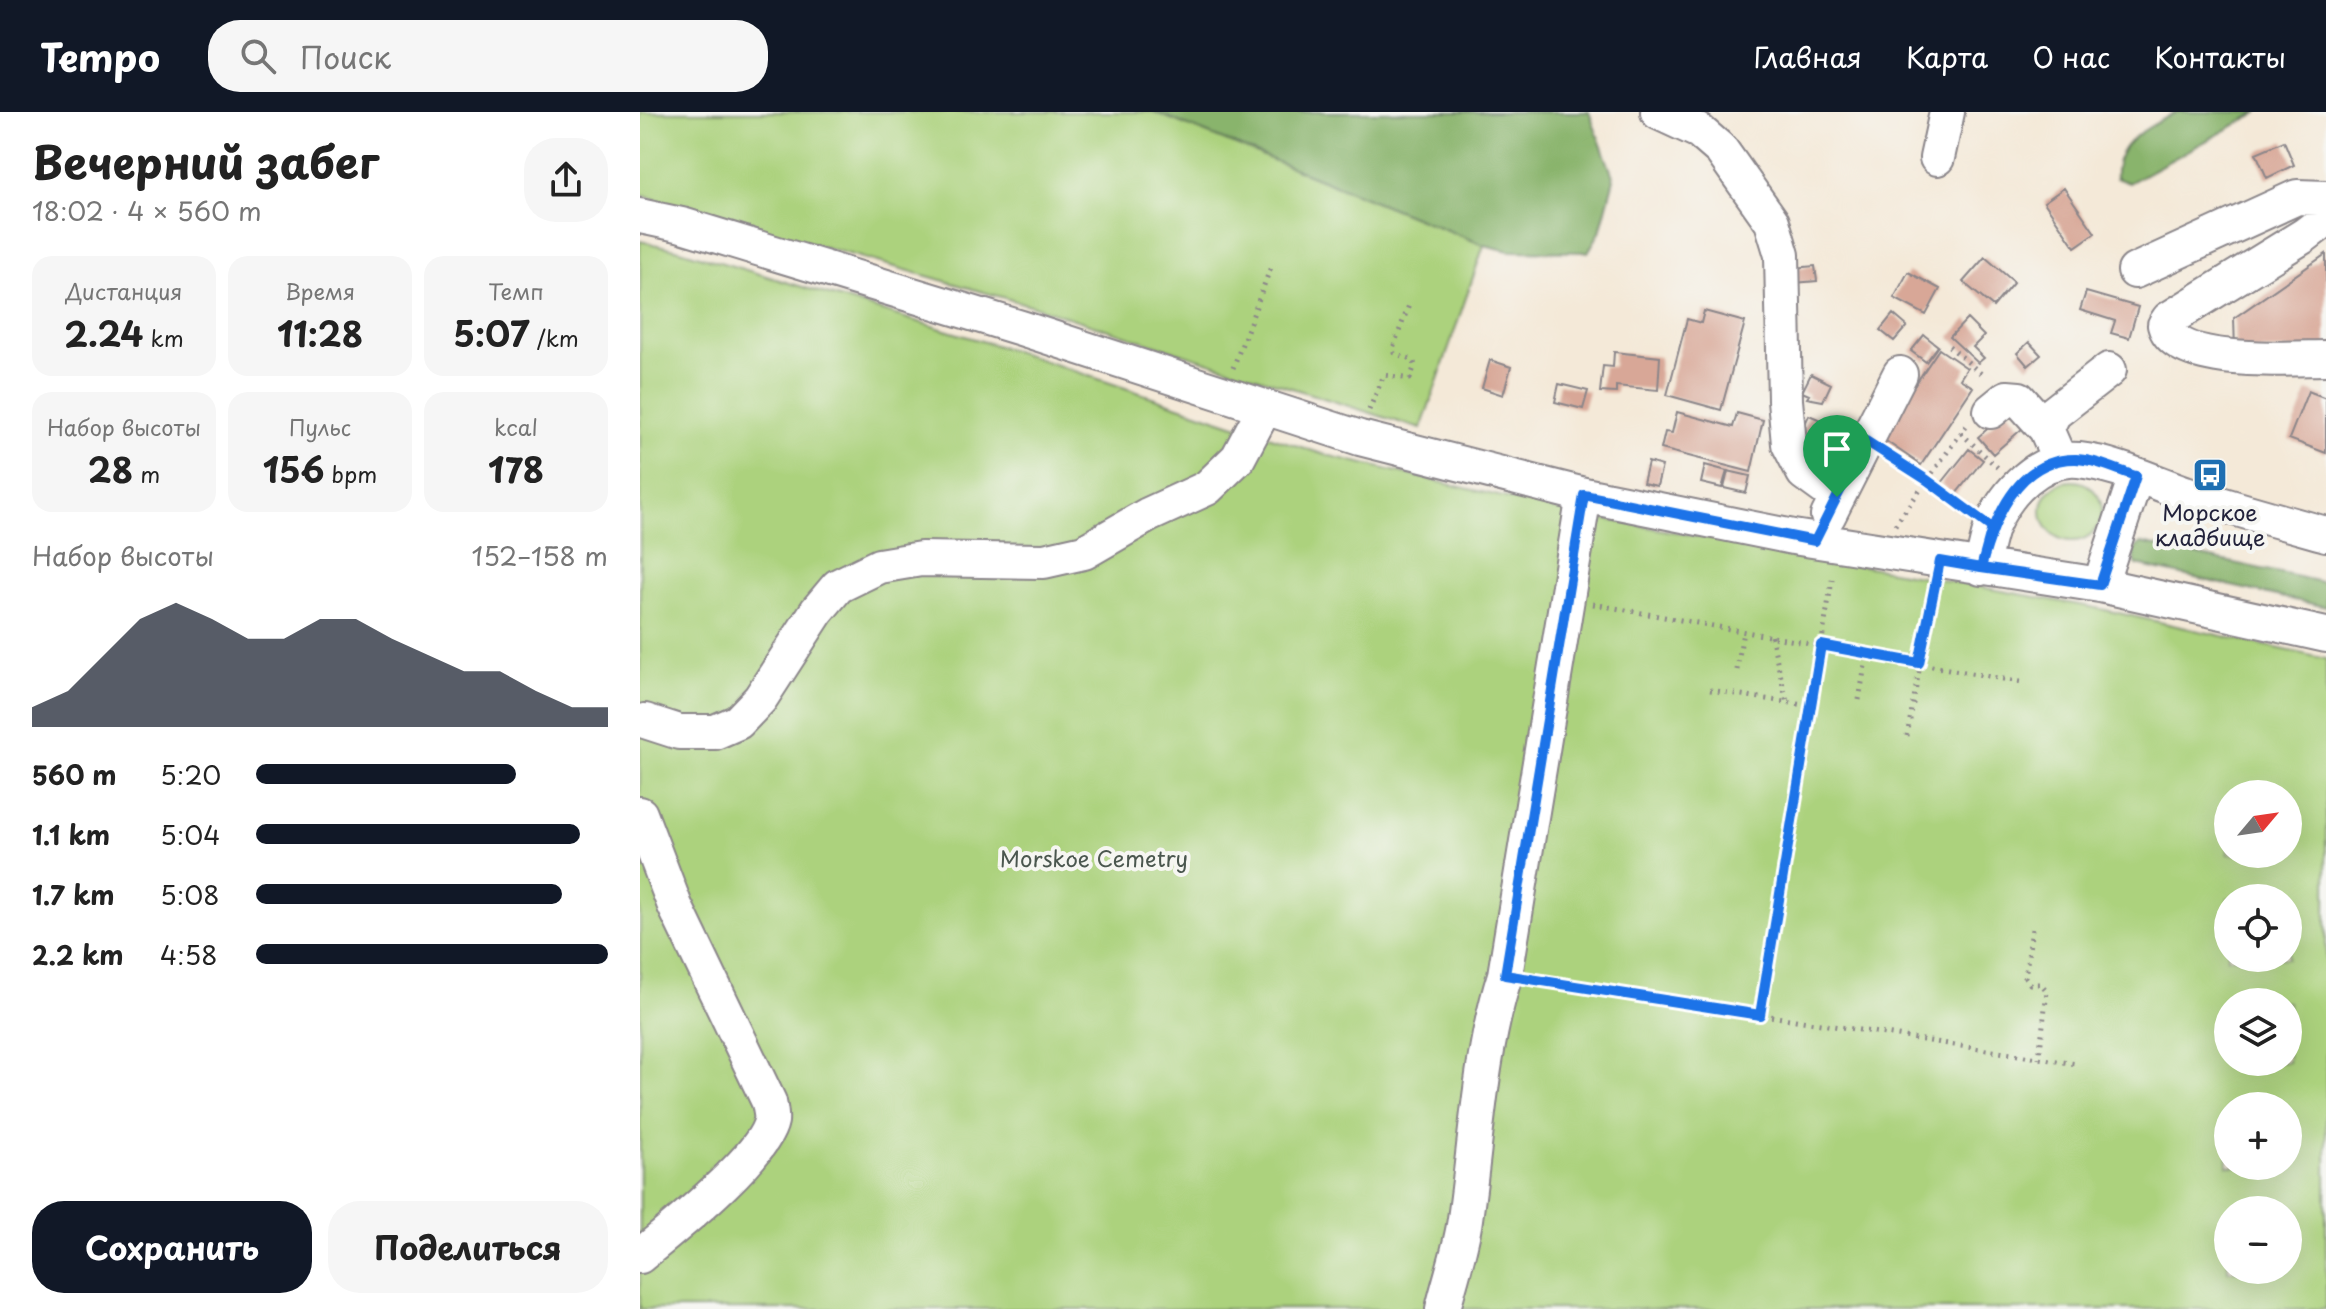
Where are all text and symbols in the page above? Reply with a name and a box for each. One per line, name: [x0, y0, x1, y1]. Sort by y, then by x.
search box: [208, 20, 768, 92]
text: Tempo: [40, 28, 160, 85]
icon: search: [236, 34, 280, 78]
text: Поиск: [300, 34, 391, 79]
text: Главная: [1754, 35, 1862, 78]
text: Карта: [1906, 35, 1988, 78]
text: О нас: [2032, 35, 2110, 78]
text: Контакты: [2154, 35, 2286, 78]
text: Вечерний забег: [32, 128, 379, 194]
button: share: [524, 138, 608, 222]
text: 18:02 · 4 × 560 m: [32, 191, 262, 230]
text: Дистанция: [66, 274, 182, 307]
text: Время: [285, 274, 355, 307]
text: Темп: [488, 274, 544, 307]
text: 2.24: [64, 307, 143, 359]
text: 11:28: [277, 307, 363, 359]
text: 5:07: [453, 307, 529, 359]
text: km: [143, 321, 184, 354]
text: /km: [529, 321, 579, 354]
text: Набор высоты: [47, 410, 201, 443]
text: Пульс: [289, 410, 351, 443]
text: kcal: [494, 410, 538, 443]
pin: [1803, 415, 1871, 497]
icon: arrive: [1815, 427, 1859, 471]
text: 28: [88, 443, 133, 495]
text: 156: [263, 443, 324, 495]
text: 178: [488, 443, 544, 495]
bus stop icon: Морское кладбище: [2191, 456, 2229, 494]
text: m: [133, 457, 160, 490]
text: bpm: [324, 457, 377, 490]
place label: Морское кладбище: [2155, 495, 2265, 553]
text: Набор высоты: [32, 536, 214, 575]
text: 152–158 m: [471, 536, 608, 575]
text: 560 m: [32, 755, 117, 794]
text: 5:20: [160, 755, 221, 794]
north arrow: [2214, 780, 2302, 868]
map controls: [2214, 780, 2302, 1284]
text: 1.1 km: [32, 815, 110, 854]
text: 5:04: [160, 815, 220, 854]
park label: Morskoe Cemetry: [1000, 841, 1188, 874]
text: 1.7 km: [32, 875, 115, 914]
text: 5:08: [160, 875, 219, 914]
button: locate: [2214, 884, 2302, 972]
text: 2.2 km: [32, 935, 123, 974]
text: 4:58: [160, 935, 218, 974]
button: layers: [2214, 988, 2302, 1076]
button: +: [2214, 1092, 2302, 1180]
button: −: [2214, 1196, 2302, 1284]
button: Сохранить: [32, 1201, 312, 1293]
button: Поделиться: [328, 1201, 608, 1293]

